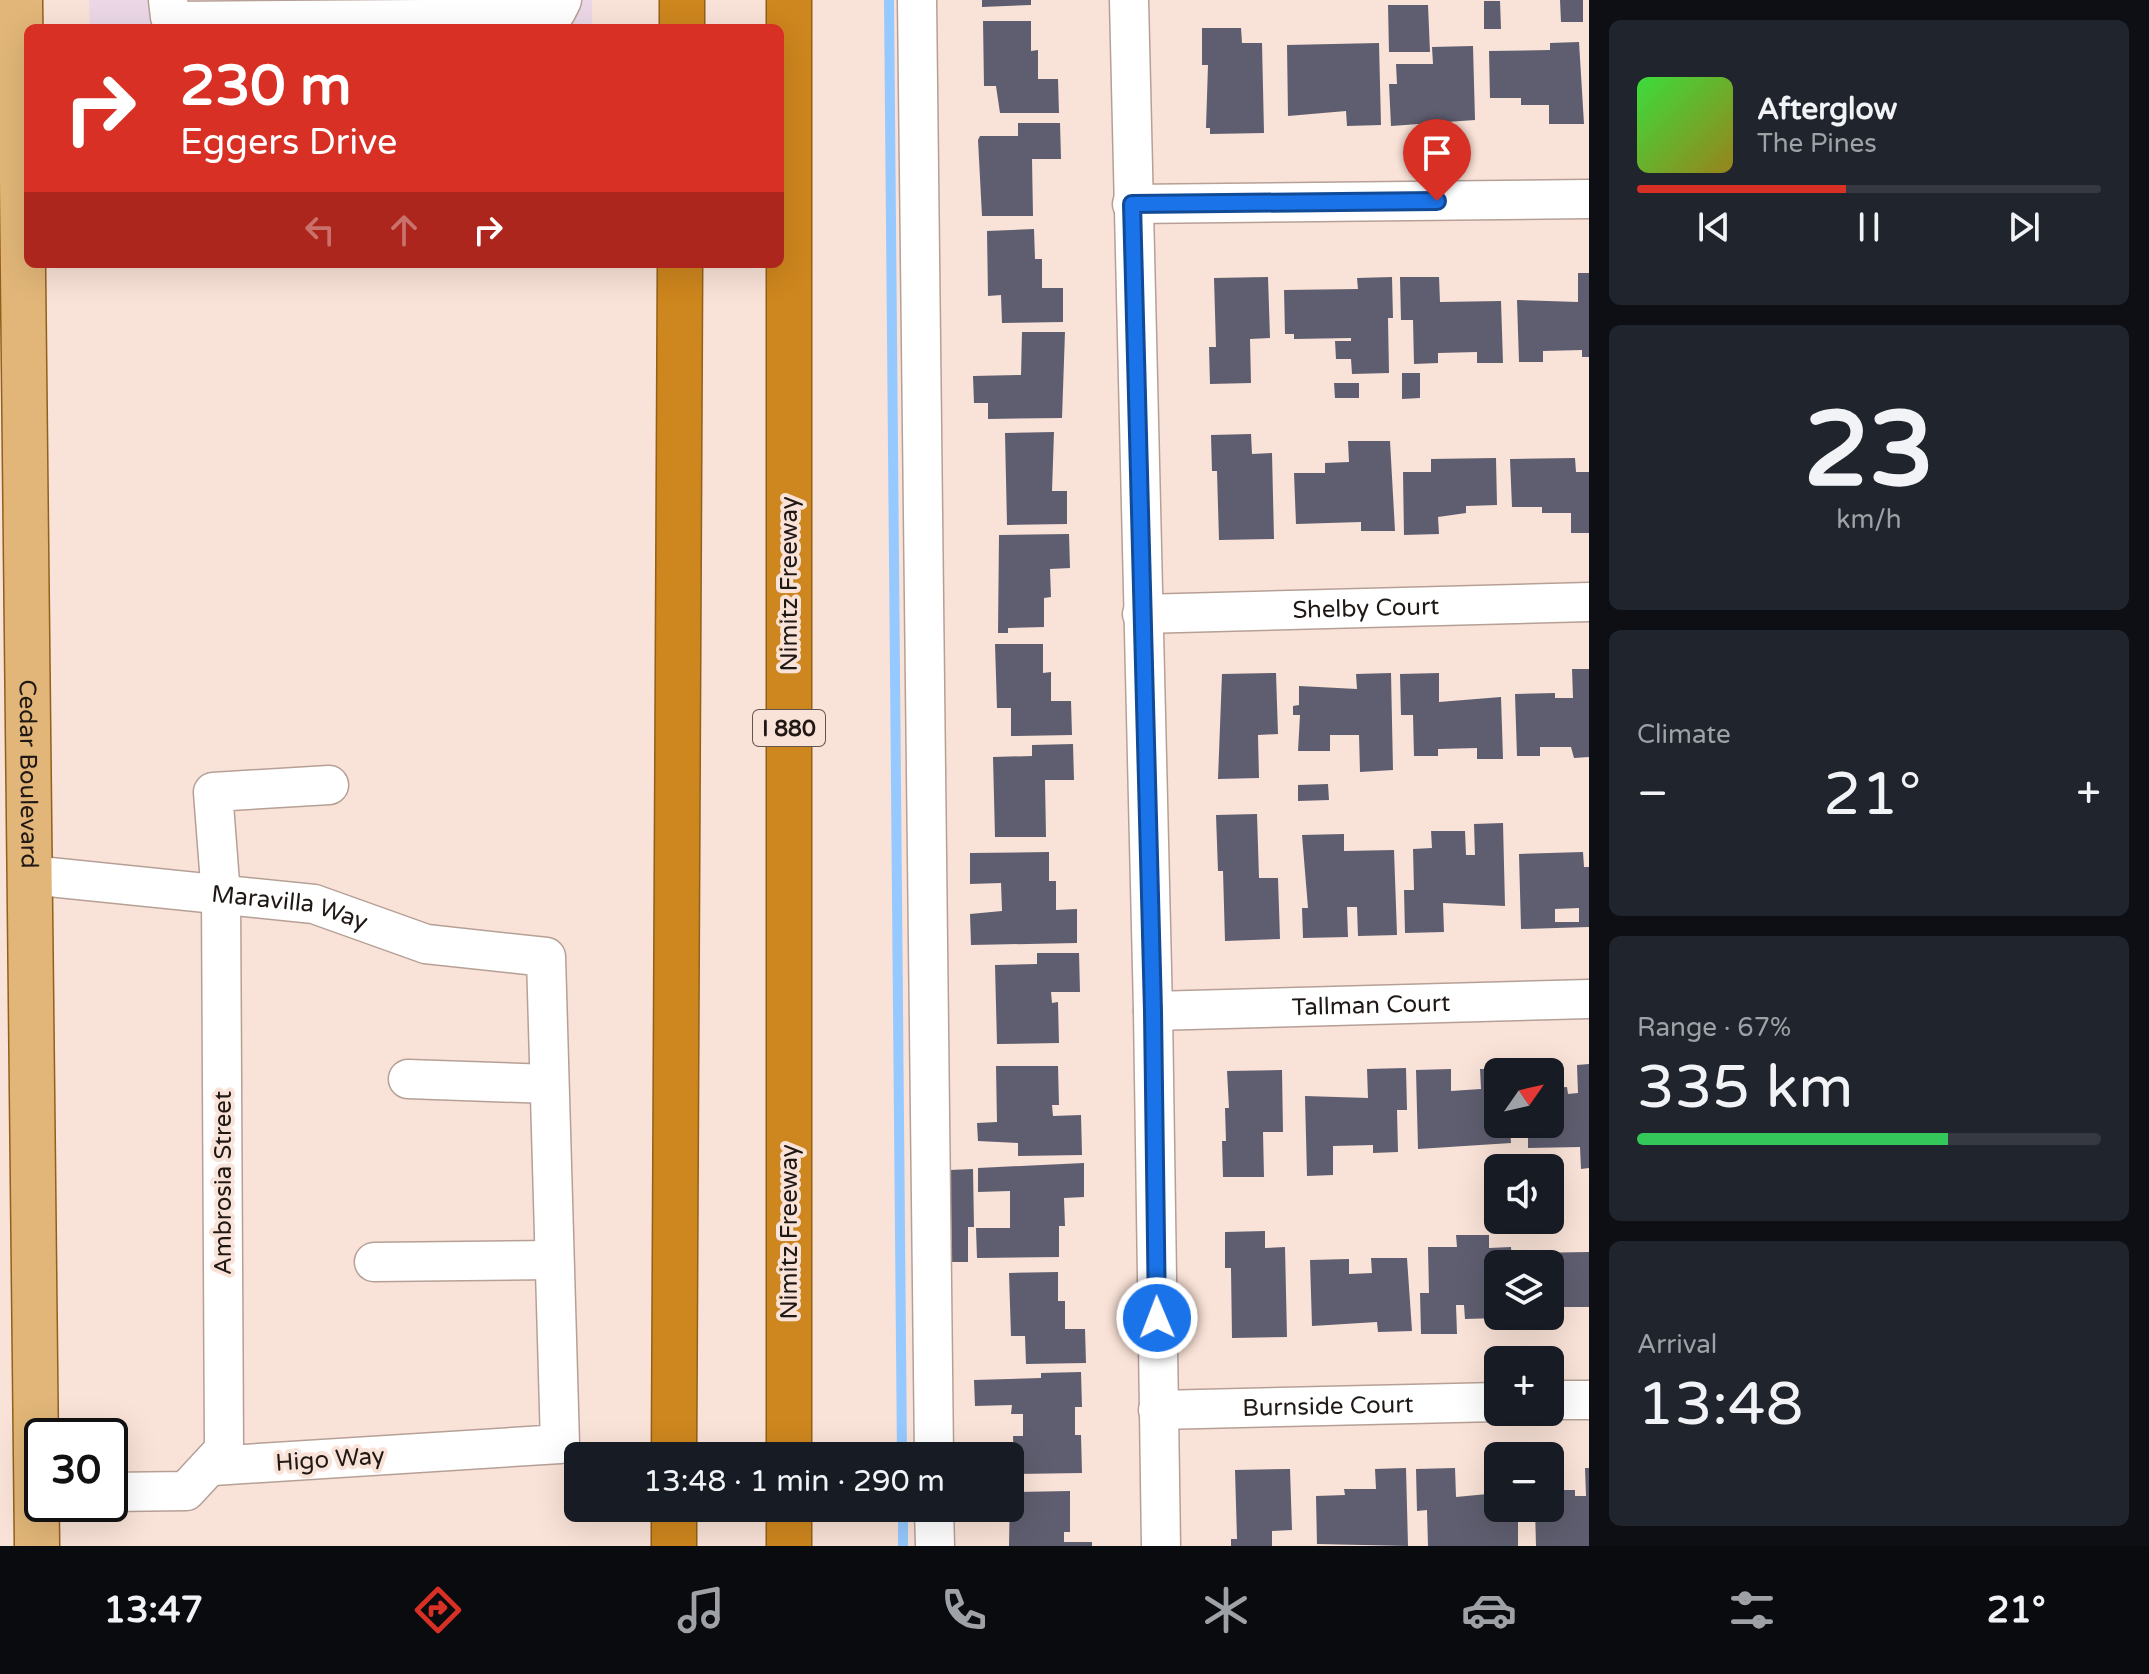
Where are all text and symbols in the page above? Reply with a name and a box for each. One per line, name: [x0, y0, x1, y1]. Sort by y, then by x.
text: 230 m: [180, 53, 351, 120]
icon: right: [48, 56, 152, 160]
text: Afterglow: [1757, 91, 1897, 128]
pin: [1403, 119, 1471, 201]
text: Eggers Drive: [180, 121, 397, 164]
text: The Pines: [1757, 128, 1877, 159]
icon: arrive: [1415, 131, 1459, 175]
icon: previous: [1692, 205, 1736, 249]
icon: pause: [1847, 205, 1891, 249]
icon: next: [2002, 205, 2046, 249]
icon: left: [298, 208, 342, 252]
icon: ahead: [382, 208, 426, 252]
icon: right: [466, 208, 510, 252]
text: 23: [1804, 389, 1934, 514]
street label: Nimitz Freeway: [775, 496, 804, 672]
text: km/h: [1836, 504, 1902, 535]
street label: Shelby Court: [1292, 592, 1440, 625]
street label: Cedar Boulevard: [12, 679, 44, 869]
road number: I 880: [753, 710, 825, 746]
text: Climate: [1637, 719, 1731, 750]
text: 21°: [1823, 759, 1921, 831]
text: −: [1637, 768, 1668, 821]
text: +: [2076, 768, 2101, 821]
street label: Maravilla Way: [210, 880, 372, 937]
street label: Tallman Court: [1291, 989, 1451, 1022]
text: Range · 67%: [1637, 1012, 1791, 1043]
text: 335 km: [1637, 1052, 1853, 1124]
north arrow: [1484, 1058, 1564, 1138]
map controls: [1484, 1058, 1564, 1522]
street label: Ambrosia Street: [209, 1091, 238, 1275]
street label: Nimitz Freeway: [775, 1144, 804, 1320]
button: sound: [1484, 1154, 1564, 1234]
button: layers: [1484, 1250, 1564, 1330]
position arrow: [1115, 1276, 1199, 1360]
text: Arrival: [1637, 1329, 1717, 1360]
button: +: [1484, 1346, 1564, 1426]
text: 13:48: [1637, 1369, 1803, 1441]
street label: Burnside Court: [1242, 1390, 1414, 1423]
speed limit sign: 30: [24, 1418, 128, 1522]
street label: Higo Way: [275, 1441, 386, 1478]
button: −: [1484, 1442, 1564, 1522]
text: 13:48 · 1 min · 290 m: [643, 1463, 945, 1500]
icon: directions: [410, 1582, 466, 1638]
icon: music: [673, 1582, 729, 1638]
icon: phone: [936, 1582, 992, 1638]
icon: climate: [1198, 1582, 1254, 1638]
icon: car: [1461, 1582, 1517, 1638]
icon: filters: [1724, 1582, 1780, 1638]
text: 13:47: [103, 1589, 203, 1632]
text: 21°: [1987, 1589, 2046, 1632]

